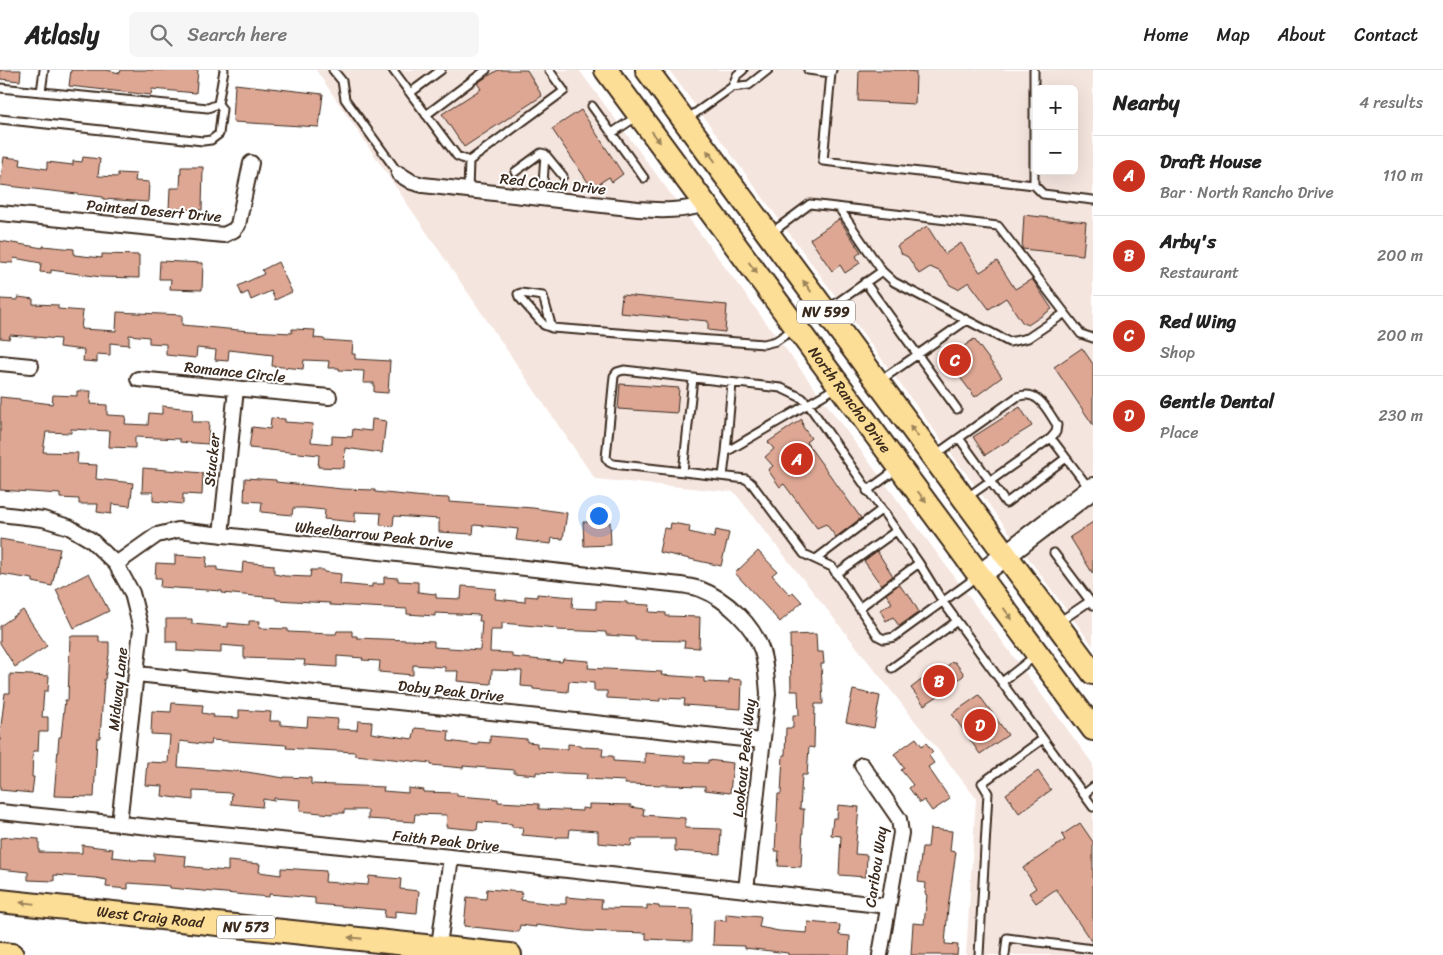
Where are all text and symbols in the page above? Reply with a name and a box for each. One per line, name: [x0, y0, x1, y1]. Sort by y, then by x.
search box: [129, 12, 479, 57]
text: Atlasly: [25, 14, 99, 56]
text: Search here: [187, 18, 287, 51]
text: Home: [1144, 19, 1189, 51]
text: Map: [1217, 19, 1250, 51]
text: About: [1278, 19, 1326, 51]
text: Contact: [1354, 19, 1418, 51]
icon: search: [147, 21, 175, 49]
text: Nearby: [1113, 84, 1179, 122]
map controls: [1033, 85, 1078, 175]
button: +: [1033, 85, 1078, 130]
text: 4 results: [1359, 88, 1423, 117]
one-way arrow: [651, 130, 661, 144]
button: −: [1033, 130, 1078, 175]
text: Draft House: [1160, 145, 1261, 178]
one-way arrow: [706, 149, 716, 163]
text: A: [1124, 161, 1134, 190]
text: 110 m: [1383, 161, 1423, 190]
street label: Red Coach Drive: [499, 166, 608, 203]
text: Bar · North Rancho Drive: [1160, 178, 1334, 207]
street label: Painted Desert Drive: [85, 192, 223, 230]
text: Arby's: [1160, 225, 1216, 258]
text: B: [1124, 241, 1134, 270]
text: 200 m: [1377, 241, 1423, 270]
text: Restaurant: [1160, 258, 1239, 287]
one-way arrow: [748, 261, 758, 275]
one-way arrow: [802, 280, 813, 293]
road number: NV 599: [797, 300, 855, 323]
text: Red Wing: [1160, 305, 1236, 338]
text: C: [1124, 321, 1134, 350]
text: 200 m: [1377, 321, 1423, 350]
text: Shop: [1160, 338, 1195, 367]
street label: North Rancho Drive: [801, 341, 898, 459]
pin: C: [939, 341, 971, 379]
street label: Romance Circle: [183, 354, 287, 390]
text: Gentle Dental: [1160, 385, 1274, 418]
text: D: [1124, 401, 1134, 430]
text: 230 m: [1378, 401, 1423, 430]
text: Place: [1160, 418, 1199, 447]
one-way arrow: [909, 424, 919, 438]
street label: Stucker: [196, 431, 228, 488]
pin: A: [781, 440, 813, 478]
one-way arrow: [916, 490, 927, 503]
your location: [586, 503, 612, 529]
street label: Wheelbarrow Peak Drive: [294, 514, 455, 556]
one-way arrow: [1003, 607, 1014, 620]
street label: Midway Lane: [101, 646, 135, 732]
pin: B: [923, 662, 955, 700]
street label: Doby Peak Drive: [397, 673, 506, 710]
street label: Lookout Peak Way: [725, 697, 763, 819]
pin: D: [964, 706, 996, 744]
street label: Faith Peak Drive: [391, 822, 501, 860]
street label: Caribou Way: [857, 825, 895, 909]
street label: West Craig Road: [95, 898, 206, 936]
one-way arrow: [18, 899, 34, 907]
road number: NV 573: [217, 916, 275, 939]
one-way arrow: [346, 934, 362, 942]

